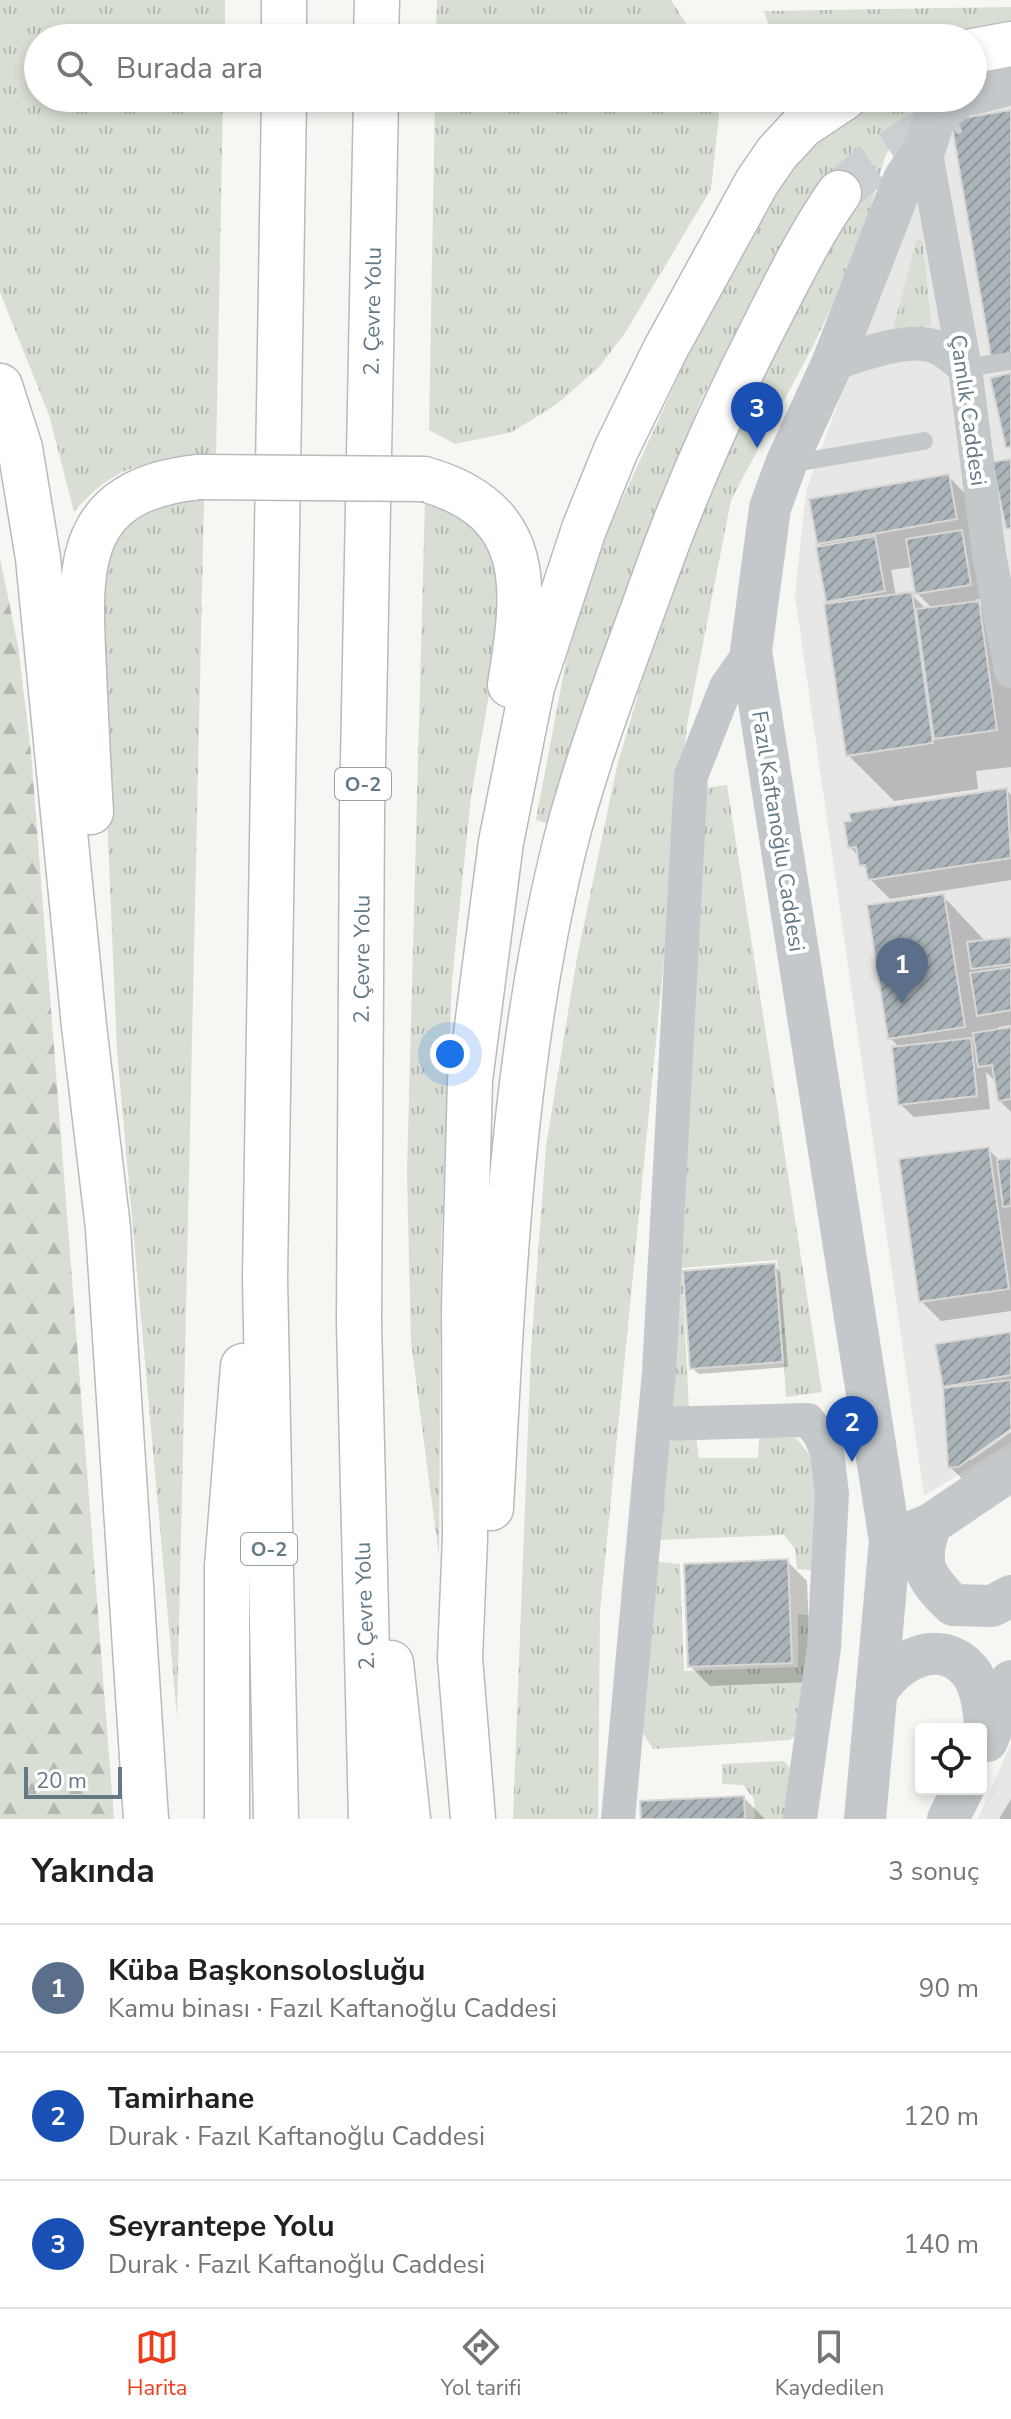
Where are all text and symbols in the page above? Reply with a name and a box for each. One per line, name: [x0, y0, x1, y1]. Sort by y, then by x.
search box: [24, 24, 987, 112]
icon: search: [52, 46, 96, 90]
text: Burada ara: [116, 48, 263, 89]
street label: 2. Çevre Yolu: [357, 247, 389, 376]
street label: Çamlık Caddesi: [943, 333, 993, 488]
pin: 3: [731, 382, 783, 448]
street label: Fazıl Kaftanoğlu Caddesi: [744, 709, 812, 954]
road number: O-2: [335, 768, 391, 800]
street label: 2. Çevre Yolu: [347, 895, 378, 1023]
pin: 1: [876, 938, 928, 1004]
your location: [430, 1034, 470, 1074]
pin: 2: [826, 1396, 878, 1462]
road number: O-2: [241, 1533, 297, 1565]
street label: 2. Çevre Yolu: [348, 1541, 382, 1671]
map controls: [915, 1723, 987, 1795]
button: locate: [915, 1723, 987, 1795]
scale bar: [24, 1763, 122, 1799]
text: 20 m: [36, 1766, 87, 1796]
text: Yakında: [32, 1848, 155, 1894]
text: 3 sonuç: [888, 1854, 979, 1889]
text: Küba Başkonsolosluğu: [108, 1950, 426, 1991]
text: 1: [50, 1971, 66, 2006]
text: 90 m: [919, 1971, 979, 2006]
text: Kamu binası · Fazıl Kaftanoğlu Caddesi: [108, 1991, 557, 2026]
text: Tamirhane: [108, 2078, 254, 2119]
text: 2: [50, 2099, 66, 2134]
text: 120 m: [903, 2099, 979, 2134]
text: Durak · Fazıl Kaftanoğlu Caddesi: [108, 2119, 485, 2154]
text: Seyrantepe Yolu: [108, 2206, 335, 2247]
text: 3: [50, 2227, 66, 2262]
text: 140 m: [903, 2227, 979, 2262]
text: Durak · Fazıl Kaftanoğlu Caddesi: [108, 2247, 485, 2282]
tab: Harita: [127, 2325, 187, 2403]
tab: Yol tarifi: [441, 2325, 521, 2403]
tab: Kaydedilen: [775, 2325, 884, 2403]

